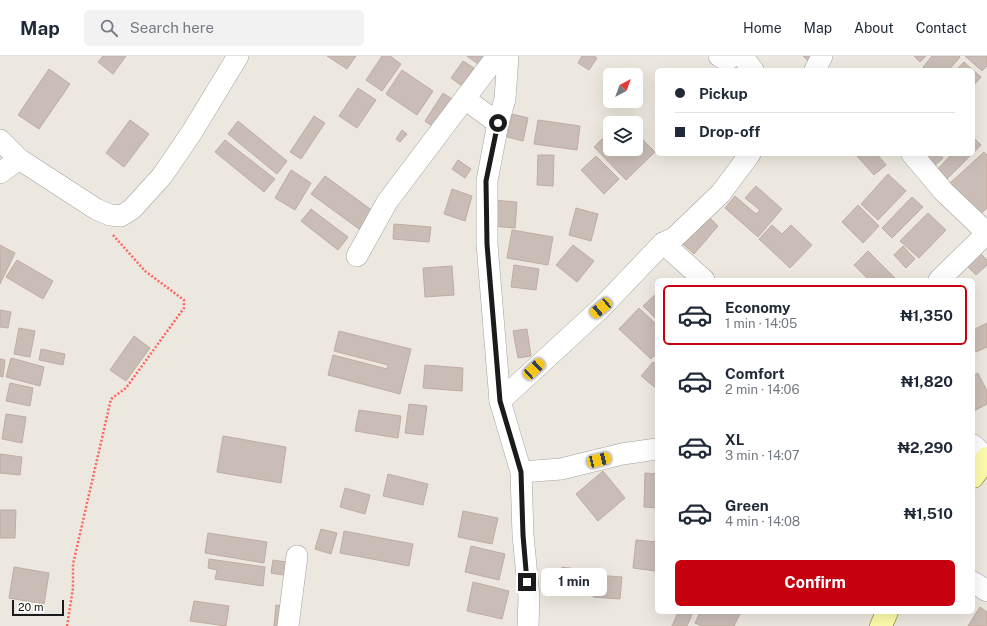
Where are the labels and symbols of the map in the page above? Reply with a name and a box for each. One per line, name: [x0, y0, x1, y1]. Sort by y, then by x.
north arrow: [603, 68, 643, 108]
route start: [489, 114, 507, 132]
car: [588, 296, 614, 320]
car: [521, 356, 547, 382]
car: [586, 451, 612, 469]
callout: 1 min: [541, 568, 607, 596]
route end: [518, 573, 536, 591]
scale bar: [12, 598, 64, 617]

